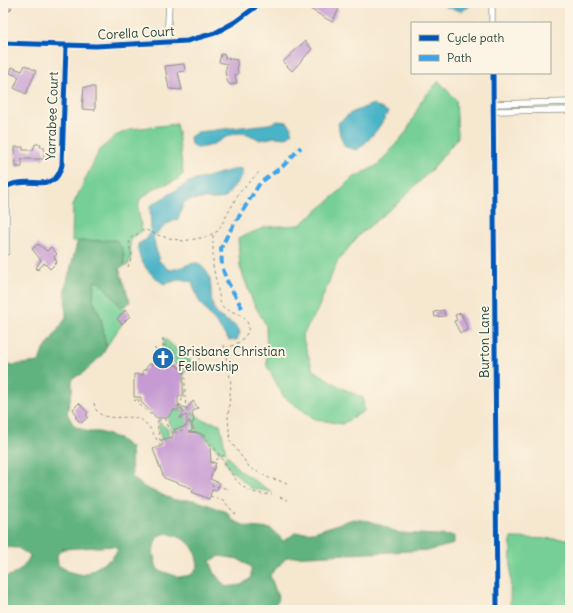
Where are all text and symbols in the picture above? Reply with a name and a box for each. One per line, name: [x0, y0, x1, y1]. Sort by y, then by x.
street label: Corella Court: [97, 22, 176, 44]
legend: [411, 22, 551, 74]
text: Cycle path: [447, 30, 504, 45]
text: Path: [447, 50, 472, 65]
street label: Yarrabee Court: [42, 71, 62, 161]
street label: Burton Lane: [476, 306, 493, 378]
place label: Brisbane Christian Fellowship: [178, 343, 286, 375]
church icon: Brisbane Christian Fellowship: [150, 345, 176, 371]

